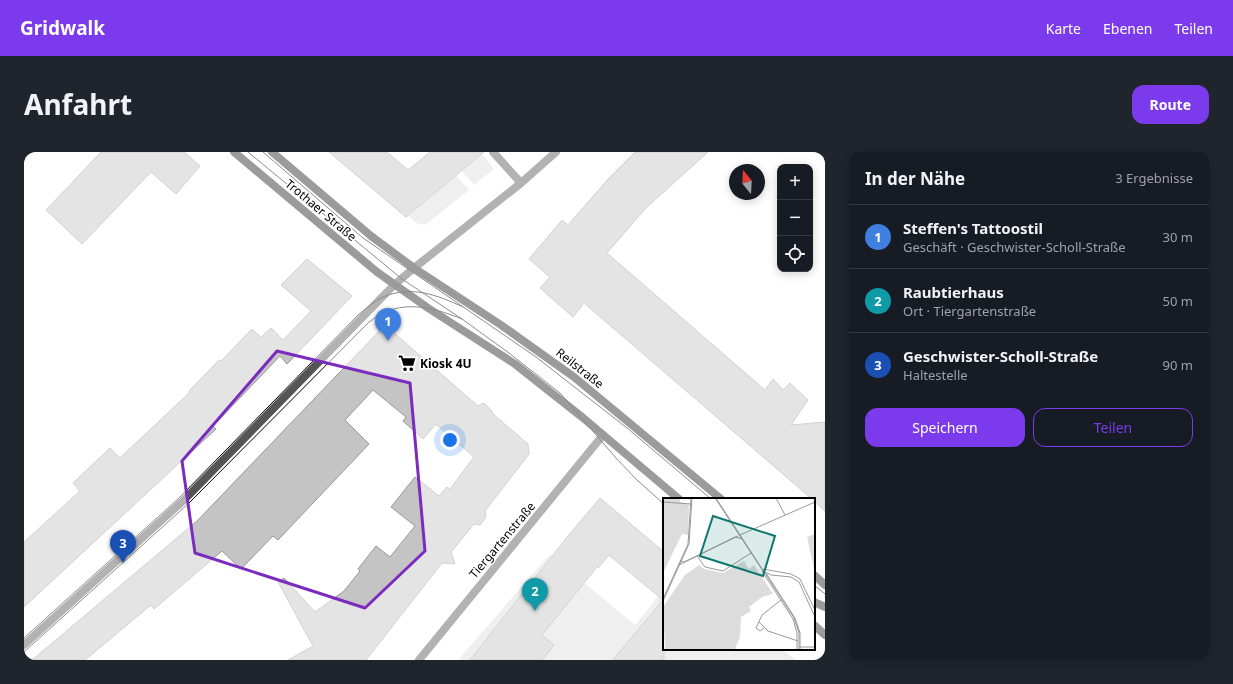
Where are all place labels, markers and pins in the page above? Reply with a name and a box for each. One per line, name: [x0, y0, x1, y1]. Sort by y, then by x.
pin: 1: [375, 308, 401, 341]
supermarket icon: Kiosk 4U: [397, 353, 417, 373]
place label: Kiosk 4U: [420, 355, 472, 372]
pin: 3: [110, 530, 136, 563]
pin: 2: [522, 578, 548, 611]

